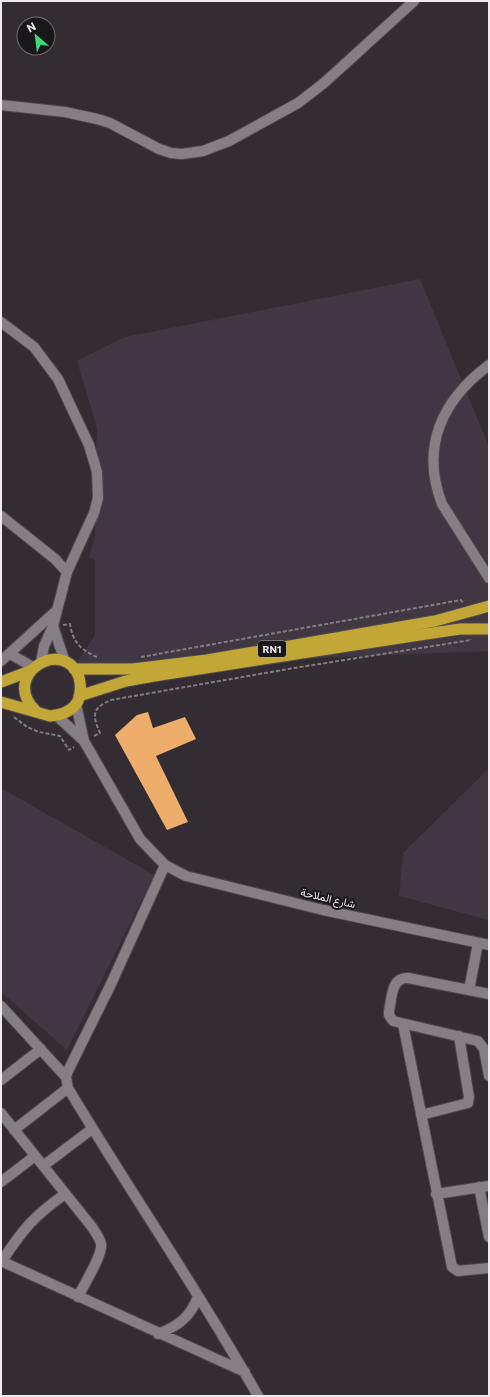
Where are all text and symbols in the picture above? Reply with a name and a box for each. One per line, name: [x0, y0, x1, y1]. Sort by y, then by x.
north arrow: [16, 16, 56, 56]
text: N: [24, 19, 38, 34]
road number: RN1: [258, 641, 286, 657]
street label: شارع الملاحة: [299, 885, 357, 912]

